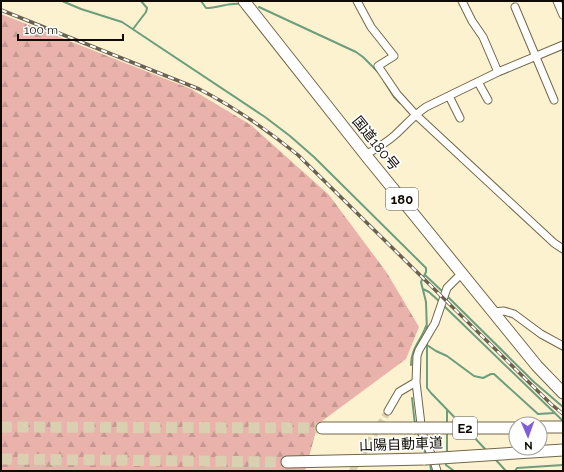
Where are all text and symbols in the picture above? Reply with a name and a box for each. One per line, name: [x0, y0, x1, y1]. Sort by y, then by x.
scale bar: [18, 16, 123, 42]
text: 100 m: [24, 23, 58, 37]
street label: 国道180号: [349, 113, 403, 173]
road number: 180: [386, 188, 418, 210]
north arrow: [508, 416, 548, 456]
road number: E2: [453, 417, 477, 439]
street label: 山陽自動車道: [359, 435, 443, 453]
text: N: [524, 439, 533, 452]

